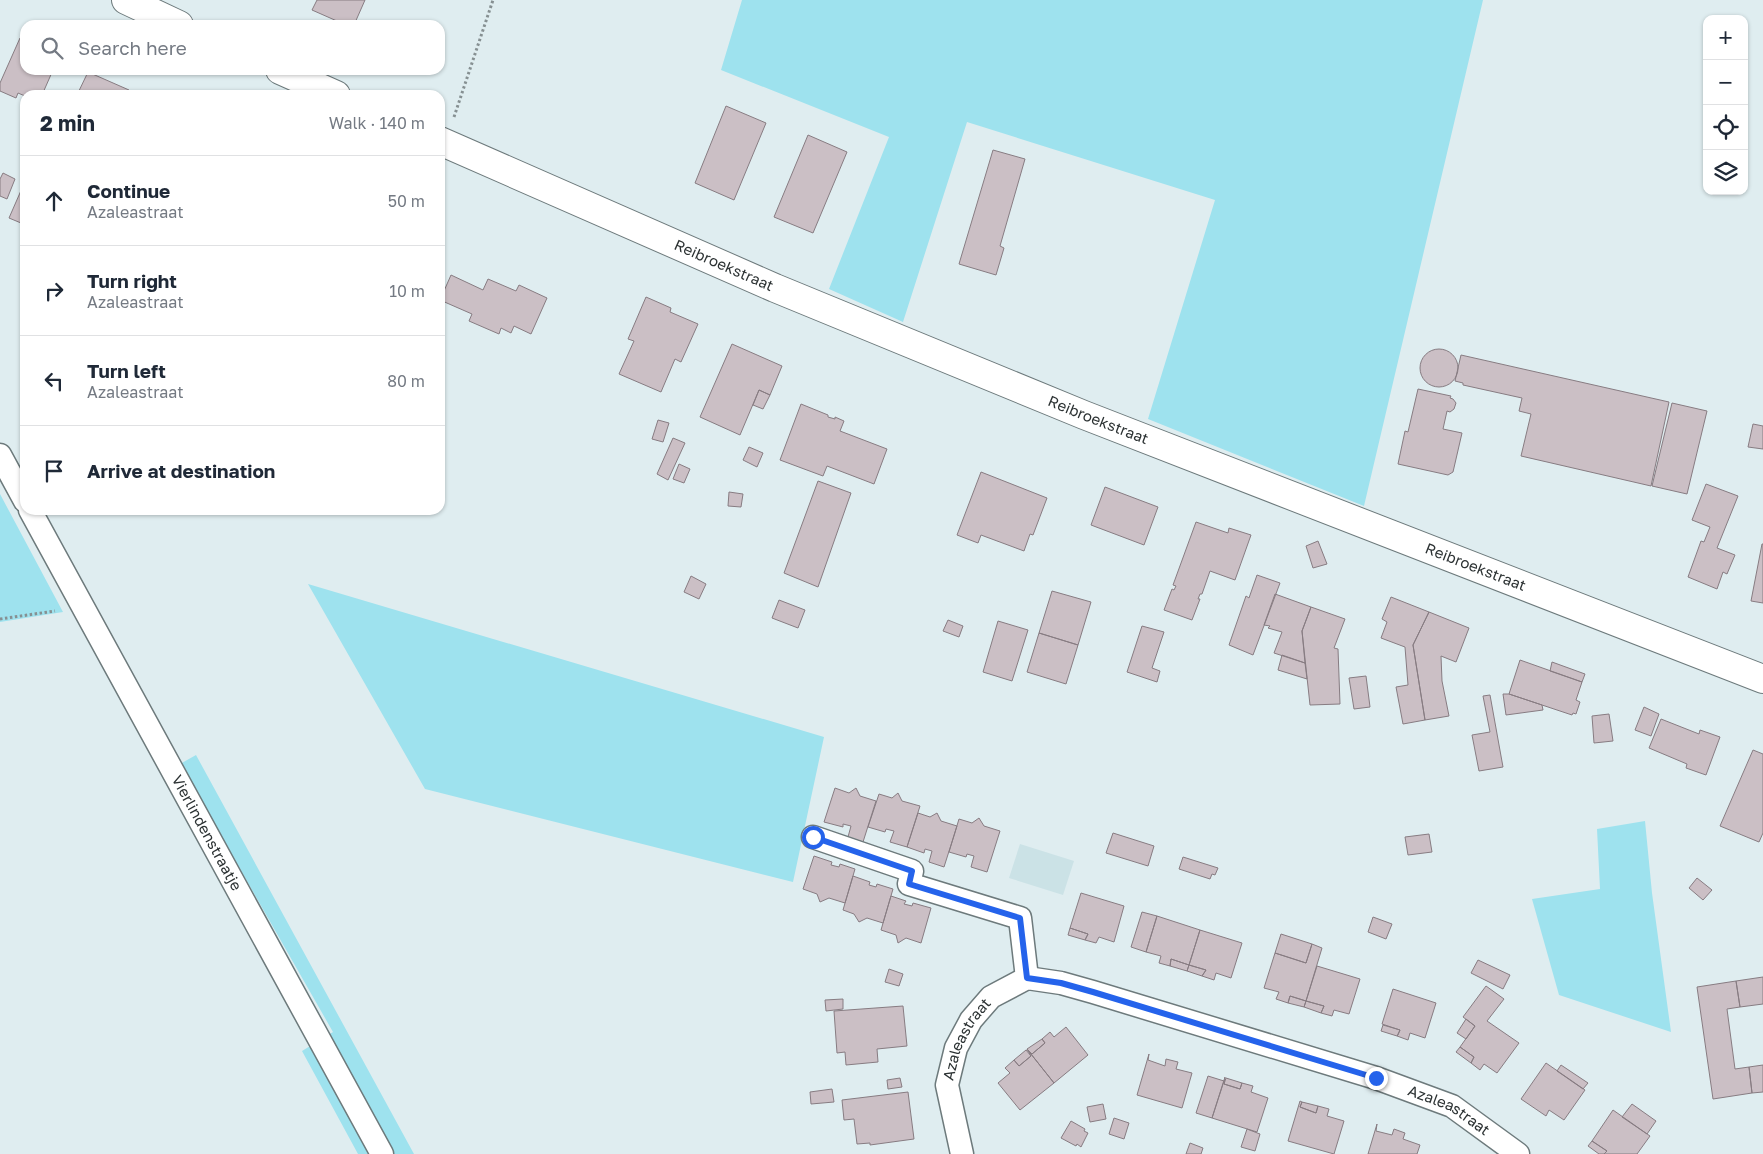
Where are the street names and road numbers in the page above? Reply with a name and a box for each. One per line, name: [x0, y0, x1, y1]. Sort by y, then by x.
street label: Reibroekstraat: [672, 235, 777, 294]
street label: Reibroekstraat: [1046, 391, 1151, 447]
street label: Reibroekstraat: [1423, 539, 1529, 594]
street label: Vierlindenstraatje: [169, 771, 246, 894]
street label: Azaleastraat: [938, 994, 994, 1082]
street label: Azaleastraat: [1406, 1081, 1494, 1139]

